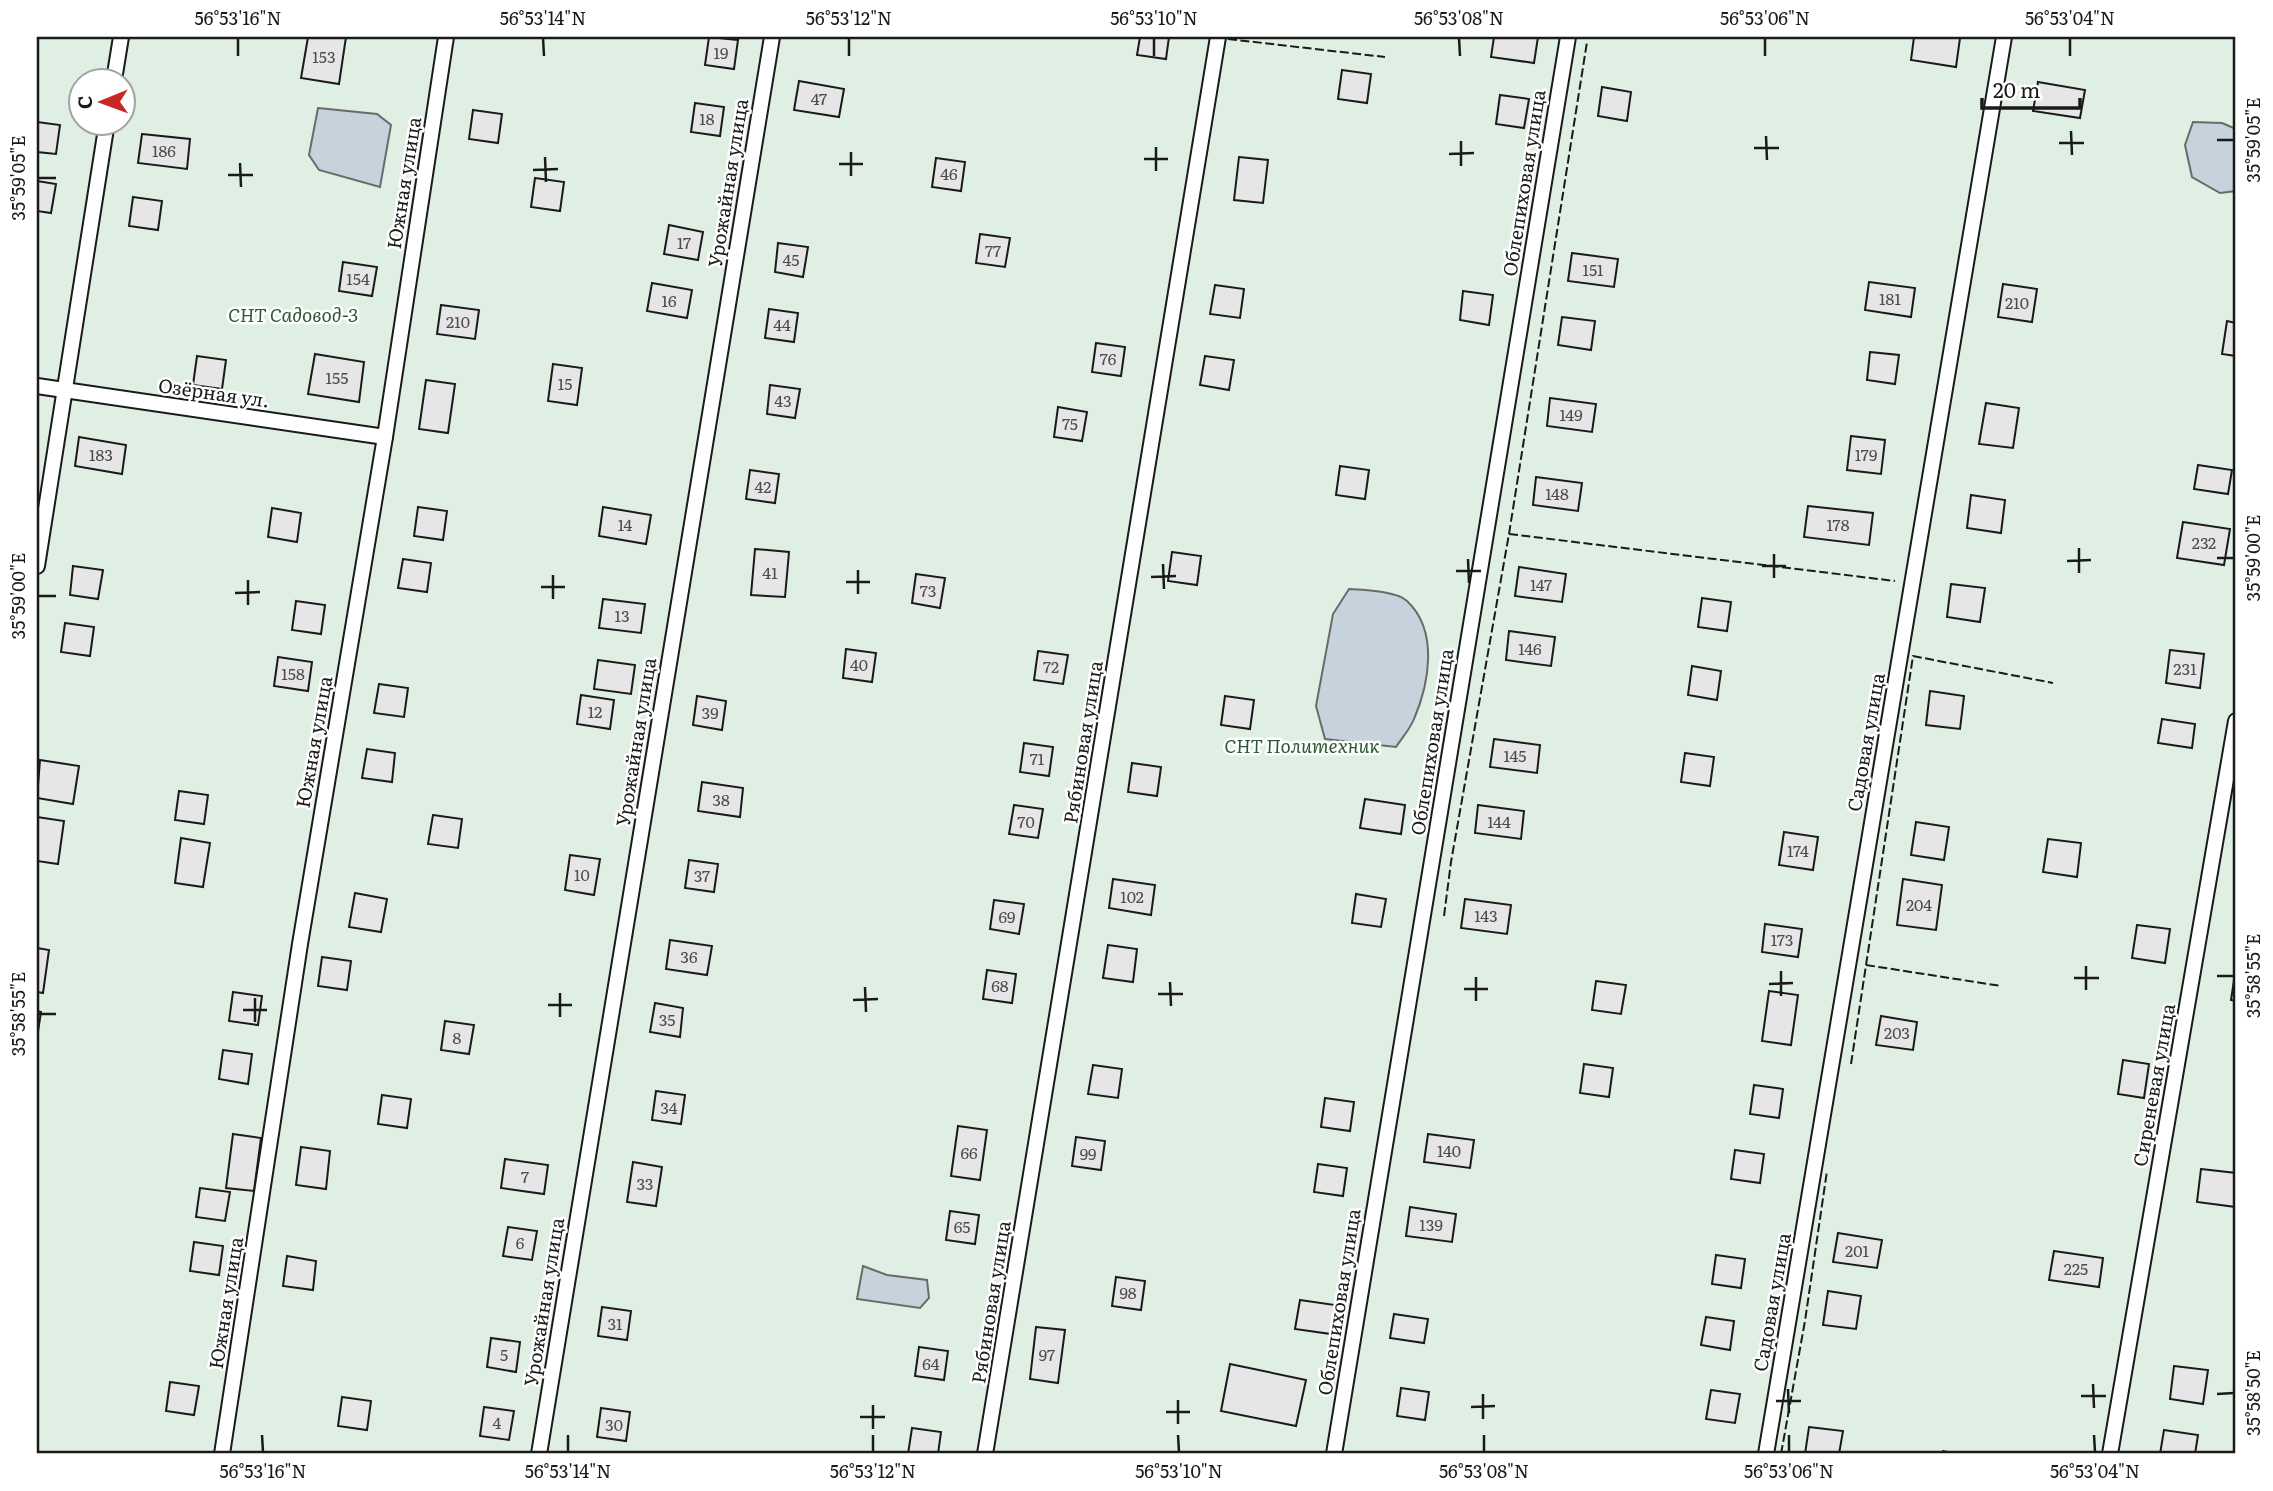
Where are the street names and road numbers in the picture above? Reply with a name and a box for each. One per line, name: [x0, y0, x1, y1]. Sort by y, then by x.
street label: Облепиховая улица: [1494, 87, 1552, 278]
street label: Урожайная улица: [700, 96, 754, 269]
street label: Южная улица: [379, 114, 427, 251]
street label: Озёрная ул.: [157, 370, 272, 414]
street label: Облепиховая улица: [1402, 646, 1460, 837]
street label: Урожайная улица: [608, 655, 662, 828]
street label: Рябиновая улица: [1055, 658, 1109, 825]
street label: Садовая улица: [1839, 669, 1891, 813]
street label: Южная улица: [288, 673, 339, 810]
street label: Сиреневая улица: [2125, 1000, 2181, 1168]
street label: Облепиховая улица: [1309, 1206, 1367, 1397]
street label: Урожайная улица: [516, 1215, 570, 1388]
street label: Рябиновая улица: [963, 1218, 1017, 1385]
street label: Садовая улица: [1745, 1229, 1797, 1373]
street label: Южная улица: [201, 1234, 249, 1371]

